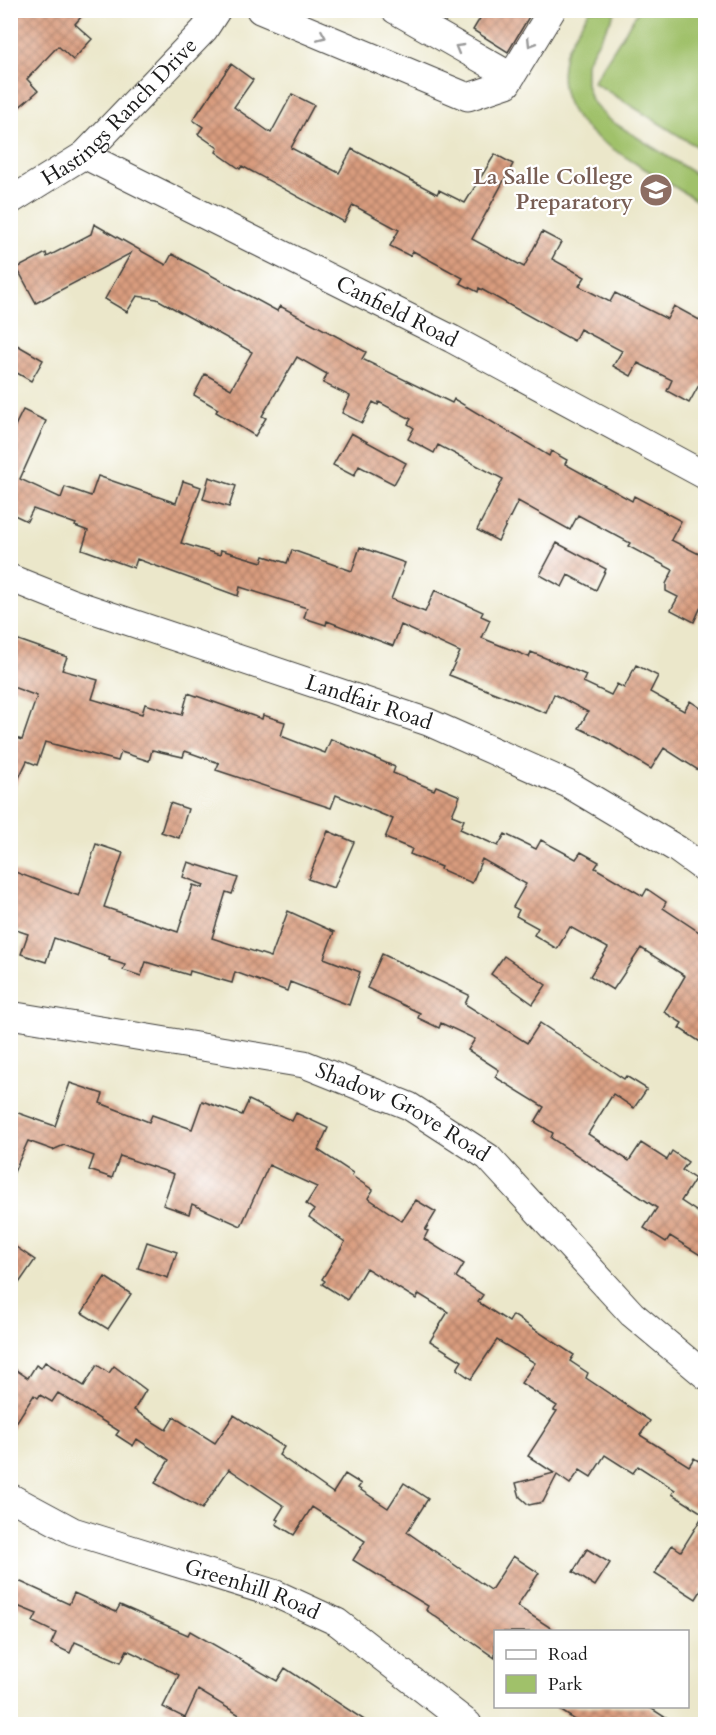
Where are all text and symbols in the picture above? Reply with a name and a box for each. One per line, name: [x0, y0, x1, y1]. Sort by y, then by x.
one-way arrow: [315, 29, 326, 41]
street label: Hastings Ranch Drive: [36, 31, 204, 193]
one-way arrow: [527, 37, 539, 47]
one-way arrow: [455, 43, 465, 55]
place label: La Salle College Preparatory: [473, 162, 633, 217]
school or university icon: La Salle College Preparatory: [638, 172, 674, 208]
street label: Canfield Road: [331, 268, 463, 355]
street label: Landfair Road: [302, 667, 437, 737]
street label: Shadow Grove Road: [311, 1055, 496, 1169]
street label: Greenhill Road: [181, 1552, 325, 1627]
legend: [494, 1630, 689, 1708]
text: Road: [548, 1642, 588, 1667]
text: Park: [548, 1672, 583, 1697]

